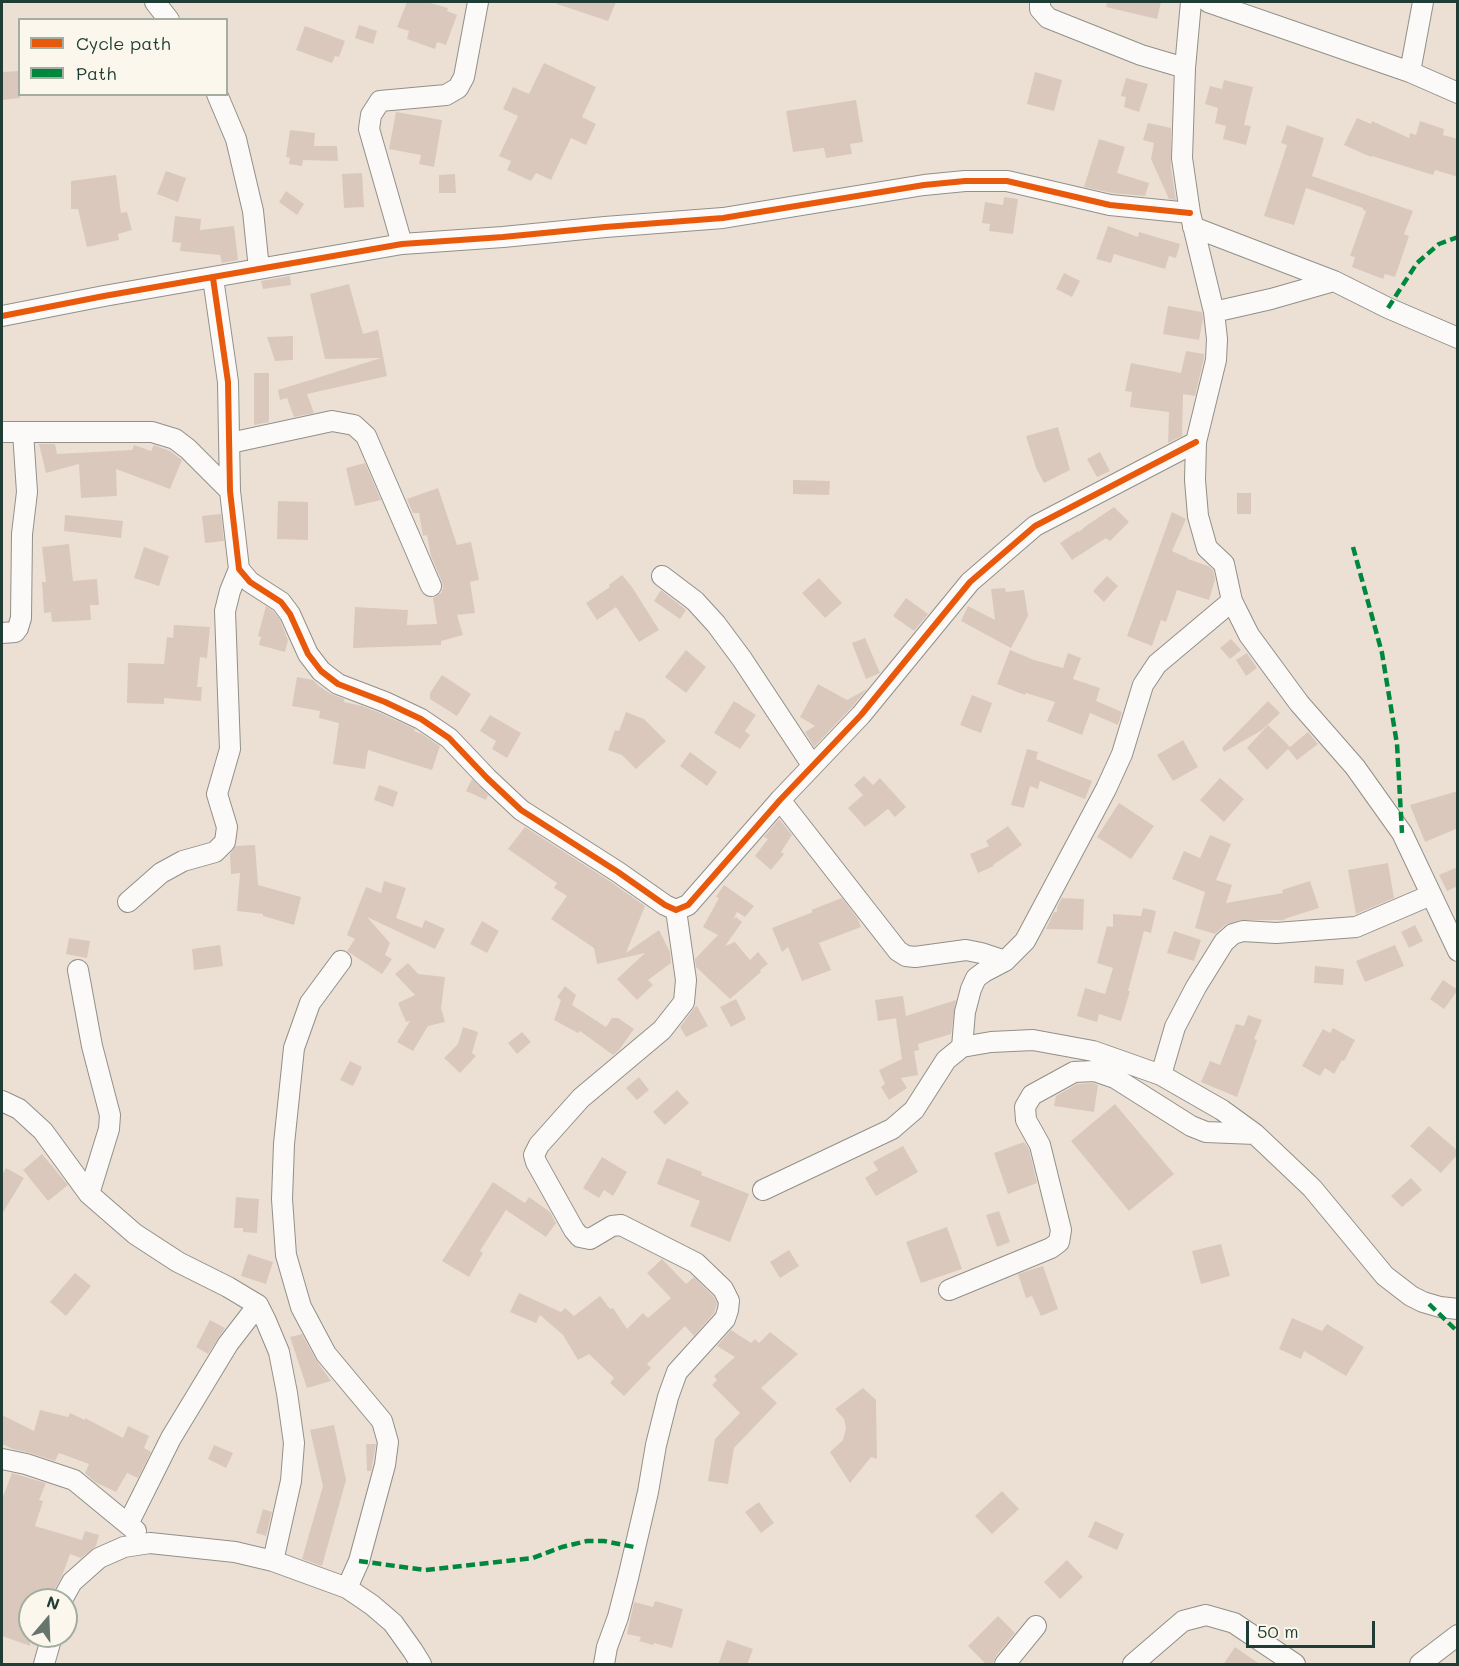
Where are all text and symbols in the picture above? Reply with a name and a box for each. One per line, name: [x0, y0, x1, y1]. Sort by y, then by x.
legend: [18, 18, 228, 96]
text: Cycle path: [76, 31, 171, 55]
text: Path: [76, 61, 116, 85]
north arrow: [18, 1588, 78, 1648]
text: N: [44, 1590, 63, 1614]
scale bar: [1249, 1609, 1378, 1647]
text: 50 m: [1257, 1619, 1299, 1643]

